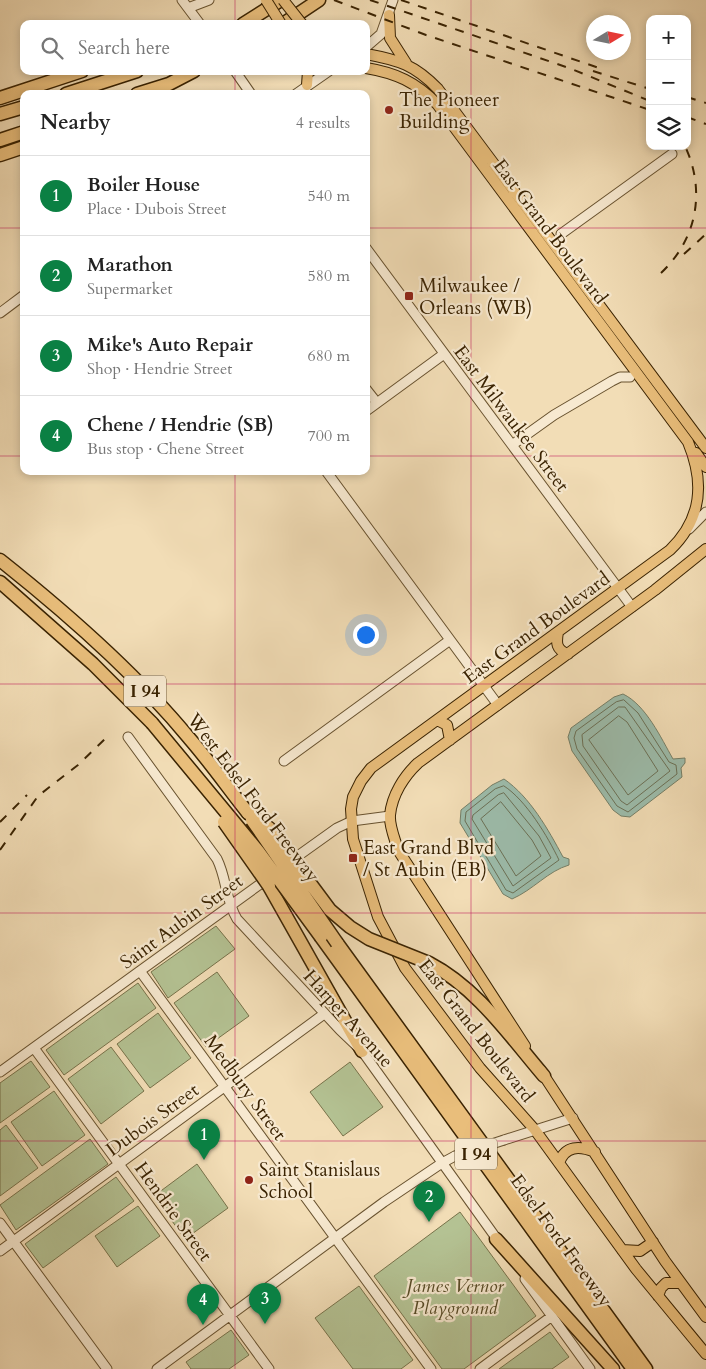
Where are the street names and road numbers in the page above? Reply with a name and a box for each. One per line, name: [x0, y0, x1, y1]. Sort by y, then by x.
street label: East Grand Boulevard: [487, 154, 613, 310]
street label: East Milwaukee Street: [447, 340, 575, 497]
street label: East Grand Boulevard: [458, 566, 615, 690]
road number: I 94: [124, 676, 166, 706]
street label: West Edsel Ford Freeway: [180, 707, 325, 888]
street label: Saint Aubin Street: [115, 868, 248, 975]
street label: East Grand Boulevard: [412, 953, 540, 1108]
street label: Harper Avenue: [297, 964, 399, 1073]
street label: Medbury Street: [198, 1029, 292, 1146]
street label: Dubois Street: [101, 1077, 204, 1162]
road number: I 94: [455, 1138, 497, 1170]
street label: Hendrie Street: [128, 1157, 218, 1267]
street label: Edsel Ford Freeway: [504, 1169, 618, 1312]

